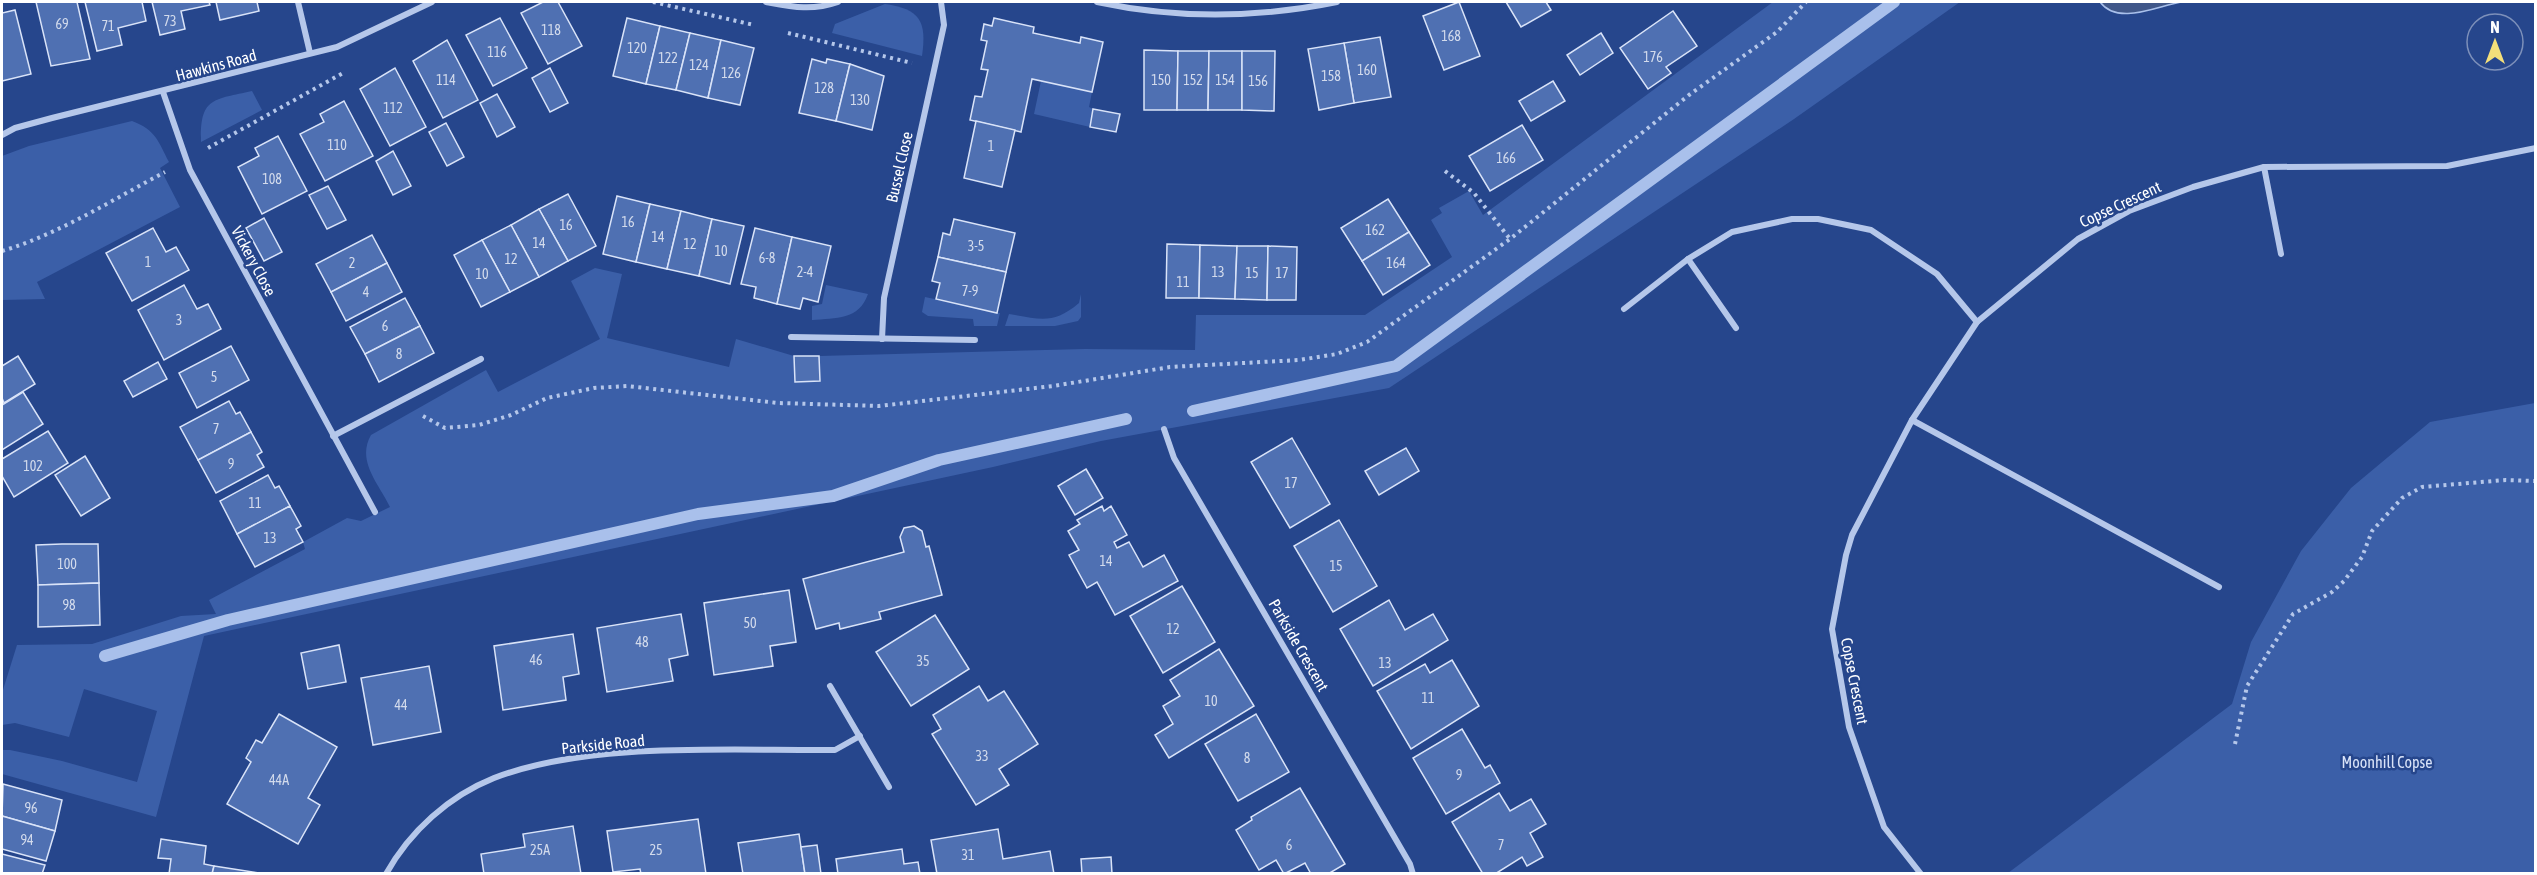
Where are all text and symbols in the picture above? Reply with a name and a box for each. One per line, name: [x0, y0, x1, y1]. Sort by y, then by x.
north arrow: [2465, 12, 2525, 72]
house number: 73: [163, 13, 177, 29]
house number: 69: [55, 16, 69, 32]
house number: 71: [101, 18, 115, 34]
text: N: [2490, 18, 2500, 36]
house number: 118: [541, 22, 561, 38]
house number: 168: [1441, 28, 1461, 44]
house number: 120: [627, 40, 647, 56]
house number: 116: [487, 44, 507, 60]
street label: Hawkins Road: [174, 46, 258, 84]
house number: 176: [1643, 49, 1663, 65]
house number: 122: [658, 50, 678, 66]
house number: 124: [689, 57, 709, 73]
house number: 160: [1357, 62, 1377, 78]
house number: 126: [721, 65, 741, 81]
house number: 158: [1321, 68, 1341, 84]
house number: 114: [436, 72, 456, 88]
house number: 150: [1151, 72, 1171, 88]
house number: 152: [1183, 72, 1203, 88]
house number: 154: [1215, 72, 1235, 88]
house number: 156: [1248, 73, 1268, 89]
house number: 128: [814, 80, 834, 96]
house number: 130: [850, 92, 870, 108]
house number: 112: [383, 100, 403, 116]
street label: Bussel Close: [882, 130, 916, 204]
house number: 110: [327, 137, 347, 153]
house number: 1: [988, 138, 994, 154]
house number: 166: [1496, 150, 1516, 166]
house number: 108: [262, 171, 282, 187]
street label: Copse Crescent: [2076, 177, 2164, 232]
house number: 16: [621, 214, 635, 230]
house number: 16: [559, 217, 573, 233]
house number: 162: [1365, 222, 1385, 238]
street label: Vickery Close: [227, 223, 280, 300]
house number: 14: [651, 229, 665, 245]
house number: 14: [532, 235, 546, 251]
house number: 12: [683, 236, 697, 252]
house number: 3-5: [968, 238, 984, 254]
house number: 10: [714, 243, 728, 259]
house number: 6-8: [759, 250, 776, 266]
house number: 12: [504, 251, 518, 267]
house number: 1: [145, 254, 151, 270]
house number: 2: [349, 255, 355, 271]
house number: 164: [1386, 255, 1406, 271]
house number: 2-4: [797, 264, 814, 280]
house number: 13: [1211, 264, 1225, 280]
house number: 15: [1245, 265, 1259, 281]
house number: 17: [1275, 265, 1289, 281]
house number: 10: [475, 266, 489, 282]
house number: 11: [1176, 274, 1190, 290]
house number: 7-9: [962, 283, 978, 299]
house number: 4: [363, 284, 370, 300]
house number: 3: [176, 312, 182, 328]
house number: 6: [382, 318, 389, 334]
house number: 8: [396, 346, 403, 362]
house number: 5: [211, 369, 217, 385]
house number: 7: [213, 421, 219, 437]
house number: 9: [228, 456, 234, 472]
house number: 102: [23, 458, 43, 474]
house number: 17: [1284, 475, 1298, 491]
house number: 11: [248, 495, 262, 511]
house number: 13: [263, 530, 277, 546]
house number: 14: [1099, 553, 1113, 569]
house number: 100: [57, 556, 77, 572]
house number: 15: [1329, 558, 1343, 574]
street label: Parkside Crescent: [1265, 596, 1333, 695]
house number: 98: [62, 597, 76, 613]
house number: 50: [743, 615, 757, 631]
house number: 12: [1166, 621, 1180, 637]
house number: 48: [635, 634, 649, 650]
street label: Copse Crescent: [1837, 636, 1872, 726]
house number: 46: [529, 652, 543, 668]
house number: 35: [916, 653, 930, 669]
house number: 13: [1378, 655, 1392, 671]
house number: 11: [1421, 690, 1435, 706]
house number: 10: [1204, 693, 1218, 709]
house number: 44: [394, 697, 408, 713]
street label: Parkside Road: [560, 731, 646, 757]
house number: 33: [975, 748, 989, 764]
house number: 8: [1244, 750, 1251, 766]
park label: Moonhill Copse: [2342, 753, 2432, 772]
house number: 9: [1456, 767, 1462, 783]
house number: 44A: [269, 772, 289, 788]
house number: 96: [24, 800, 38, 816]
house number: 94: [20, 832, 34, 848]
house number: 6: [1286, 837, 1293, 853]
house number: 7: [1498, 837, 1504, 853]
house number: 25A: [530, 842, 550, 858]
house number: 25: [649, 842, 663, 858]
house number: 31: [961, 847, 975, 863]

